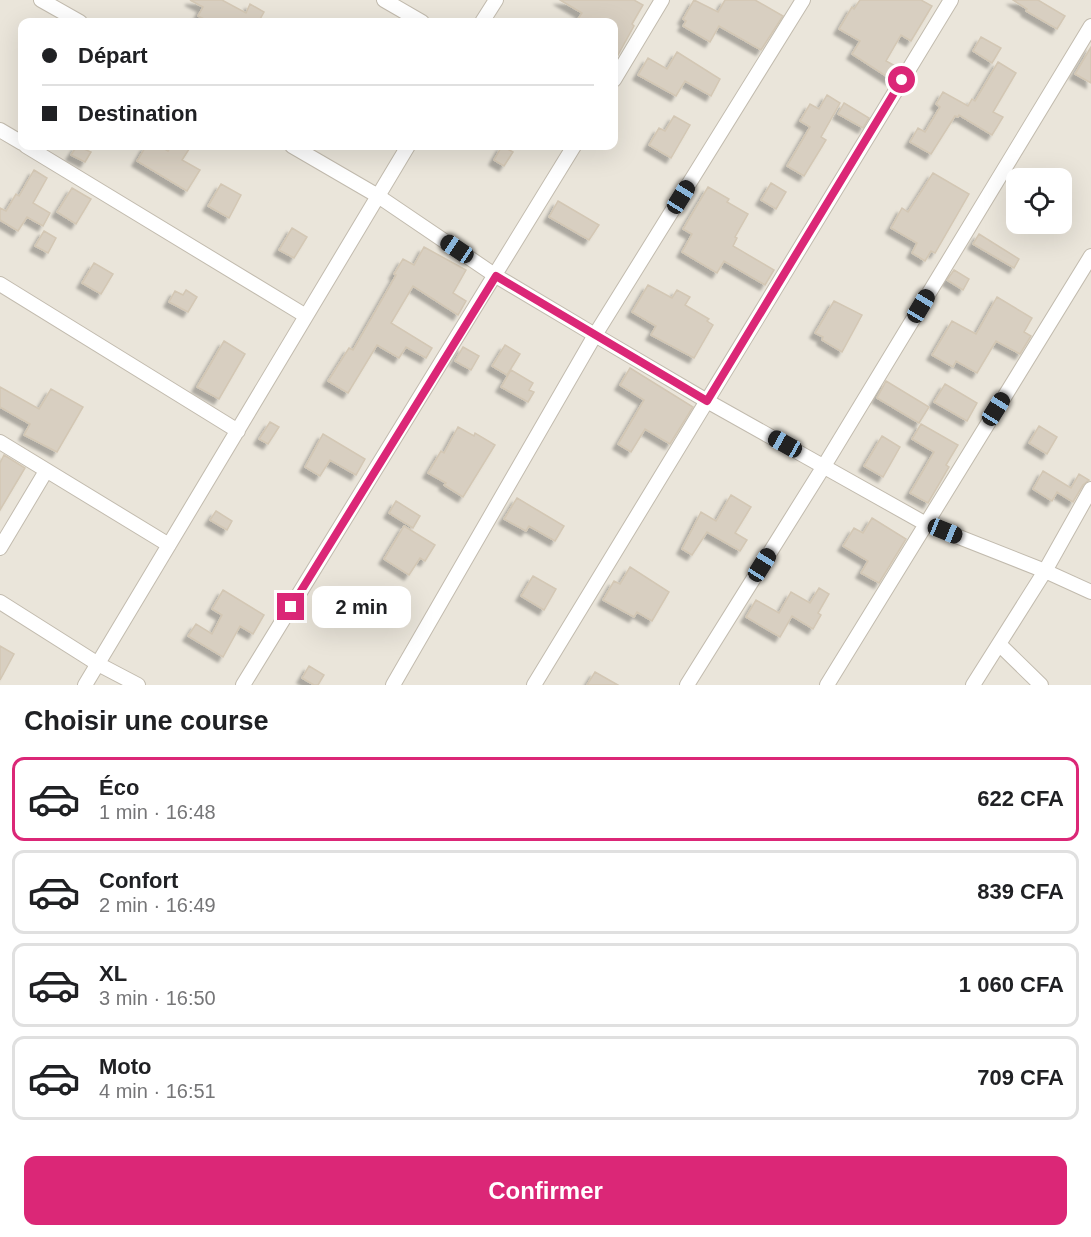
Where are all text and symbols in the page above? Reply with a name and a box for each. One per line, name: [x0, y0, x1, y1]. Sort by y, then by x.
text: Départ: [78, 43, 148, 68]
route start: [888, 66, 915, 93]
text: Destination: [78, 101, 198, 126]
map controls: [1006, 168, 1072, 234]
button: locate: [1006, 168, 1072, 234]
car: [664, 177, 698, 217]
car: [437, 231, 477, 267]
car: [904, 286, 938, 326]
car: [979, 389, 1013, 429]
car: [765, 427, 805, 461]
car: [925, 516, 965, 546]
car: [745, 545, 779, 585]
callout: 2 min: [312, 586, 411, 628]
route end: [277, 593, 304, 620]
text: 2 min: [335, 596, 388, 618]
text: Choisir une course: [24, 706, 269, 736]
icon: car: [27, 772, 81, 826]
text: Éco: [99, 775, 139, 800]
text: 622 CFA: [977, 786, 1064, 811]
text: 1 min · 16:48: [99, 801, 216, 823]
icon: car: [27, 865, 81, 919]
text: Confort: [99, 868, 178, 893]
text: 839 CFA: [977, 879, 1064, 904]
text: 2 min · 16:49: [99, 894, 216, 916]
icon: car: [27, 958, 81, 1012]
text: XL: [99, 961, 127, 986]
text: 1 060 CFA: [959, 972, 1064, 997]
text: 3 min · 16:50: [99, 987, 216, 1009]
icon: car: [27, 1051, 81, 1105]
text: Moto: [99, 1054, 152, 1079]
text: 709 CFA: [977, 1065, 1064, 1090]
text: 4 min · 16:51: [99, 1080, 216, 1102]
button: Confirmer: [24, 1156, 1067, 1225]

